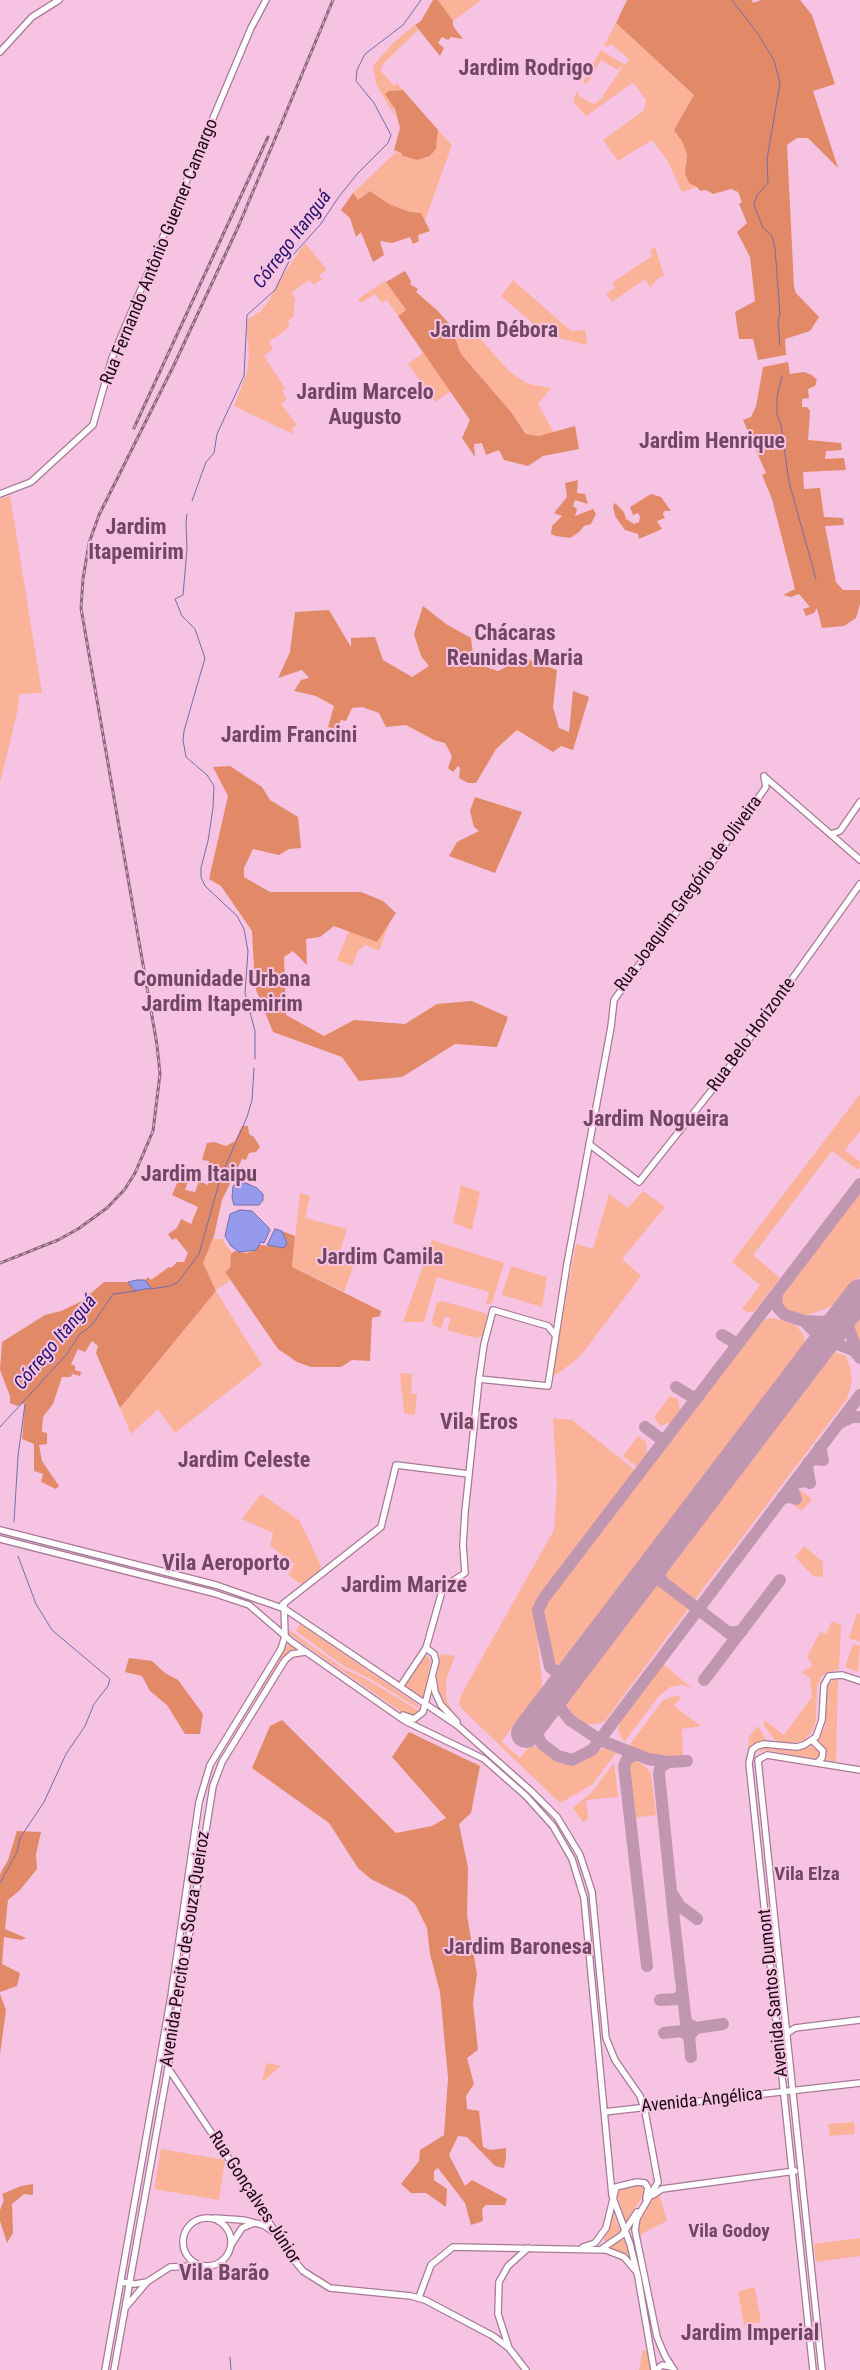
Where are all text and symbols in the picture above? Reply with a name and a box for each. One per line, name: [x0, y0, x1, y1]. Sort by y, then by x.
district label: Jardim Rodrigo: [459, 56, 593, 82]
street label: Rua Fernando Antônio Guerner Camargo: [97, 116, 223, 388]
water label: Córrego Itanguá: [249, 187, 337, 293]
district label: Jardim Débora: [430, 318, 558, 344]
district label: Jardim Marcelo Augusto: [296, 380, 434, 432]
district label: Jardim Henrique: [639, 429, 785, 455]
district label: Jardim Itapemirim: [88, 515, 184, 566]
district label: Chácaras Reunidas Maria: [447, 621, 583, 672]
district label: Jardim Francini: [221, 723, 357, 749]
street label: Rua Joaquim Gregório de Oliveira: [611, 792, 767, 996]
district label: Comunidade Urbana Jardim Itapemirim: [133, 967, 311, 1018]
street label: Rua Belo Horizonte: [703, 974, 801, 1096]
district label: Jardim Nogueira: [583, 1107, 729, 1133]
district label: Jardim Itaipu: [141, 1162, 257, 1188]
district label: Jardim Camila: [317, 1245, 443, 1271]
water label: Córrego Itanguá: [10, 1291, 102, 1395]
district label: Vila Eros: [440, 1410, 518, 1436]
district label: Jardim Celeste: [178, 1448, 310, 1474]
district label: Vila Aeroporto: [162, 1551, 290, 1577]
district label: Jardim Marize: [341, 1573, 467, 1599]
street label: Avenida Percito de Souza Queiroz: [157, 1830, 215, 2068]
district label: Vila Elza: [774, 1864, 840, 1886]
street label: Avenida Santos Dumont: [754, 1908, 794, 2078]
district label: Jardim Baronesa: [444, 1935, 592, 1961]
street label: Avenida Angélica: [640, 2084, 764, 2118]
street label: Rua Gonçalves Júnior: [203, 2128, 305, 2268]
district label: Vila Godoy: [688, 2221, 770, 2243]
district label: Vila Barão: [179, 2261, 269, 2287]
district label: Jardim Imperial: [681, 2321, 819, 2347]

